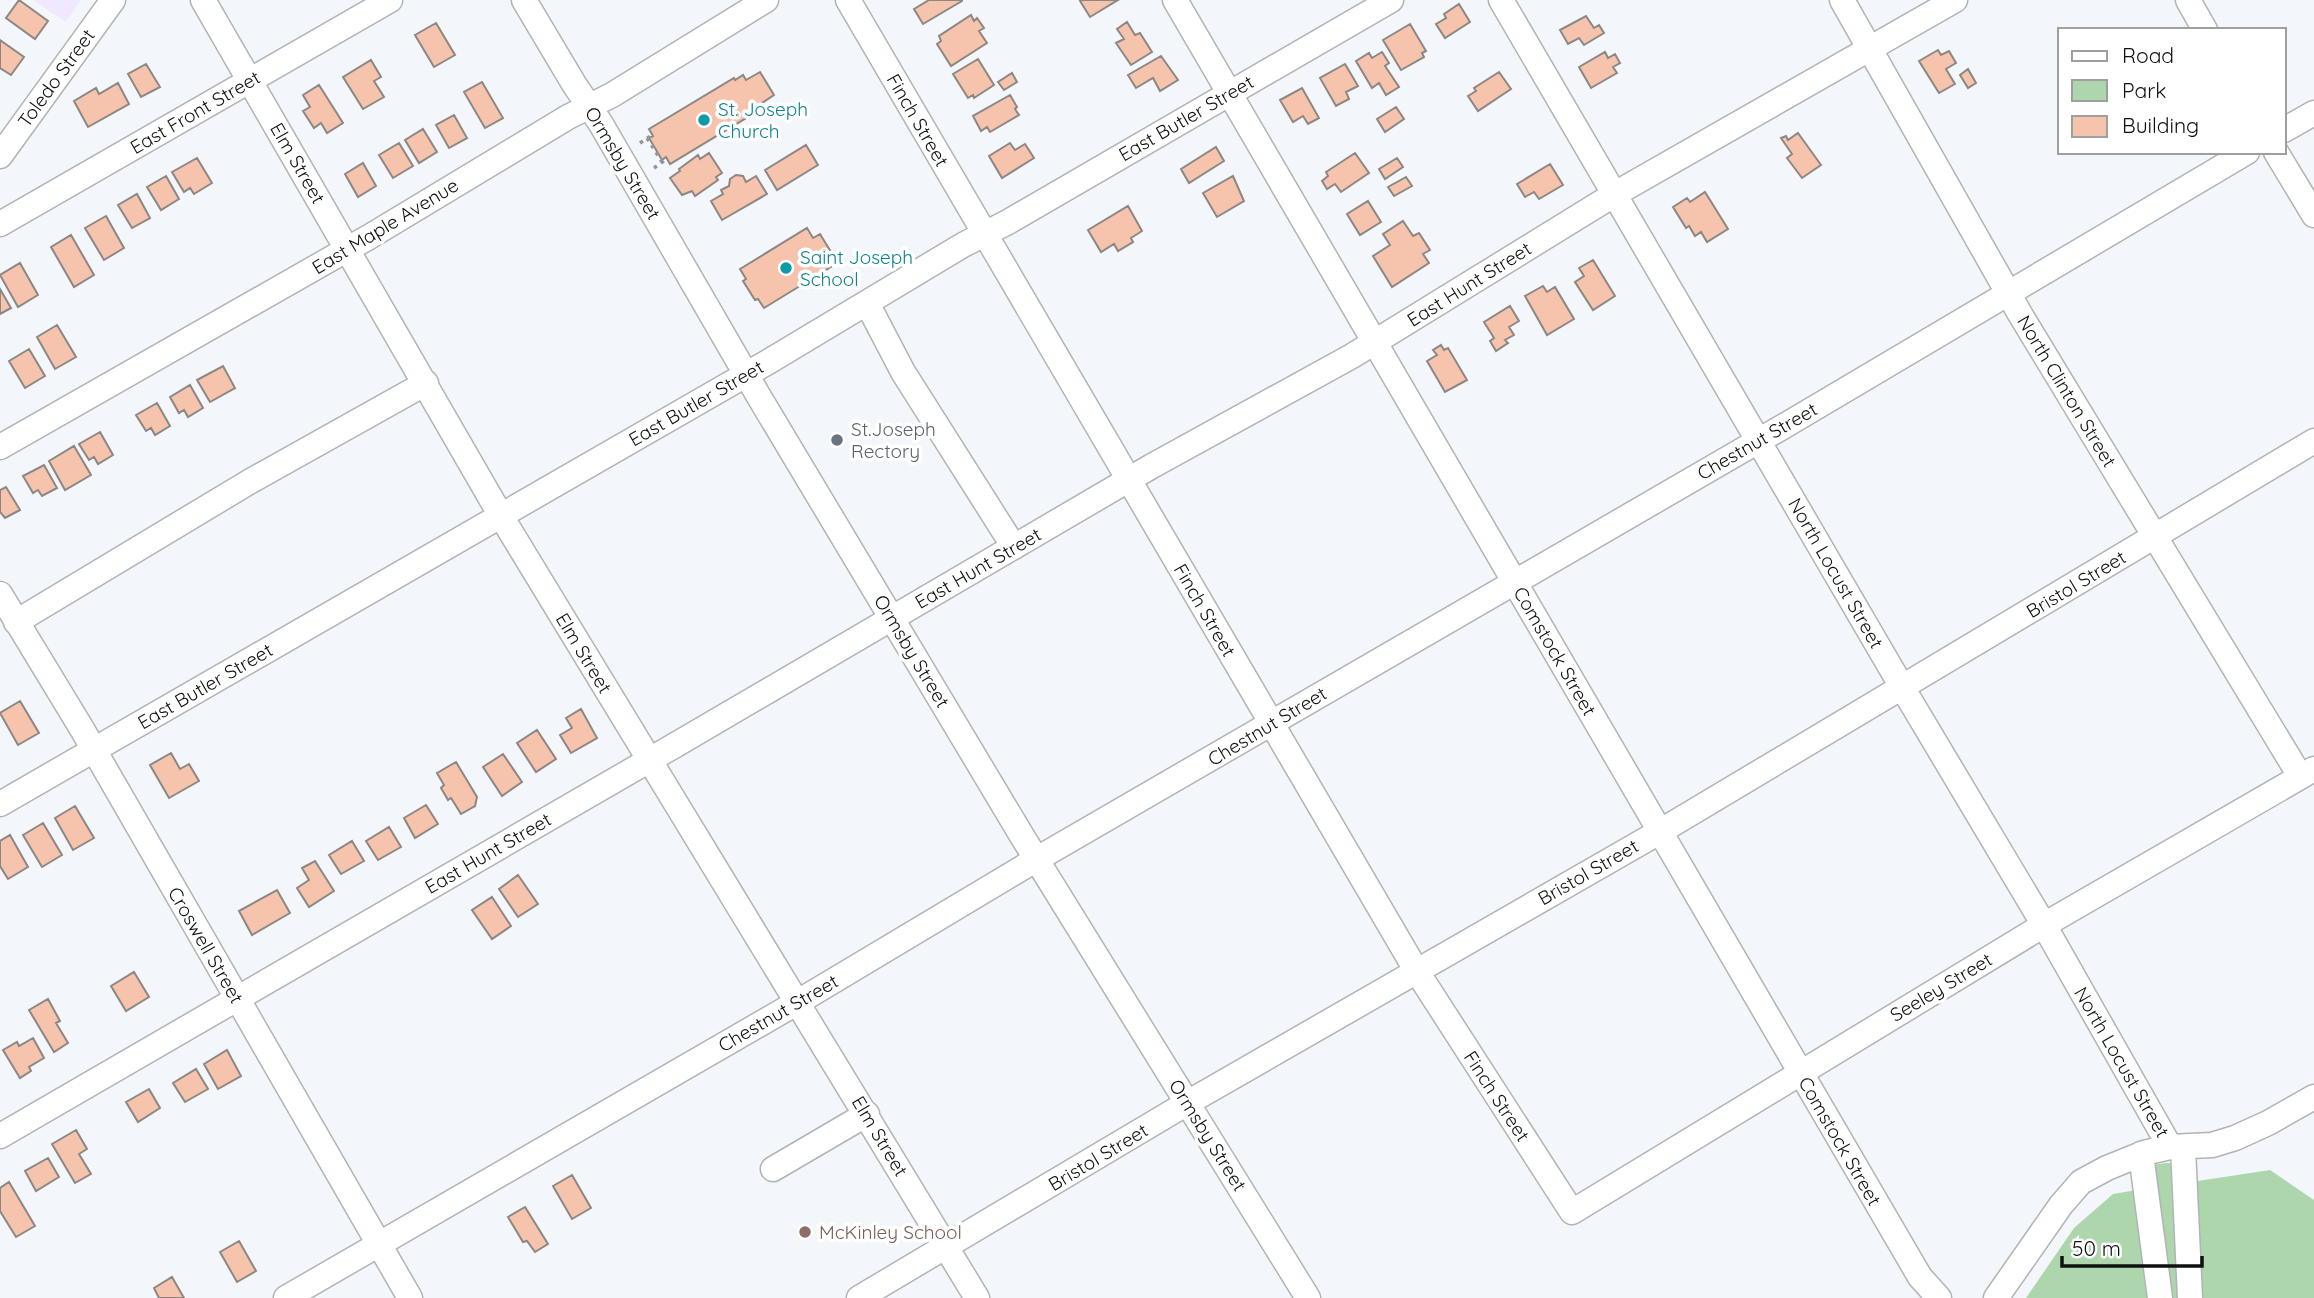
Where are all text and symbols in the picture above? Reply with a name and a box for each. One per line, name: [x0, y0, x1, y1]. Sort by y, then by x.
street label: Toledo Street: [12, 24, 100, 132]
legend: [2058, 28, 2286, 154]
text: Road: [2122, 42, 2174, 68]
street label: East Front Street: [126, 65, 264, 159]
street label: Finch Street: [882, 69, 954, 171]
street label: East Butler Street: [1114, 70, 1258, 166]
text: Park: [2122, 77, 2166, 103]
place label: St. Joseph Church: [718, 97, 808, 143]
street label: Ormsby Street: [580, 102, 666, 224]
marker: St. Joseph Church: [696, 112, 712, 128]
text: Building: [2122, 112, 2199, 138]
street label: Elm Street: [265, 118, 331, 208]
street label: East Maple Avenue: [307, 173, 463, 279]
street label: East Hunt Street: [1402, 236, 1536, 332]
place label: Saint Joseph School: [800, 245, 913, 291]
marker: Saint Joseph School: [778, 260, 794, 276]
street label: North Clinton Street: [2012, 311, 2122, 471]
street label: East Butler Street: [624, 355, 768, 451]
street label: Chestnut Street: [1693, 397, 1821, 485]
place label: St.Joseph Rectory: [851, 417, 936, 463]
marker: St.Joseph Rectory: [829, 432, 845, 448]
street label: North Locust Street: [1783, 493, 1889, 653]
street label: East Hunt Street: [911, 522, 1045, 614]
street label: Bristol Street: [2022, 545, 2130, 623]
street label: Finch Street: [1169, 559, 1241, 661]
street label: Comstock Street: [1508, 582, 1602, 720]
street label: Ormsby Street: [869, 590, 955, 712]
street label: Elm Street: [551, 608, 617, 698]
street label: East Butler Street: [133, 638, 277, 734]
street label: Chestnut Street: [1203, 681, 1331, 771]
street label: East Hunt Street: [421, 807, 555, 899]
street label: Bristol Street: [1534, 834, 1642, 910]
street label: Croswell Street: [163, 882, 249, 1008]
street label: Seeley Street: [1886, 947, 1996, 1027]
street label: Chestnut Street: [714, 969, 842, 1057]
street label: North Locust Street: [2069, 982, 2175, 1142]
street label: Finch Street: [1459, 1046, 1535, 1146]
street label: Comstock Street: [1793, 1072, 1887, 1210]
street label: Ormsby Street: [1164, 1075, 1252, 1195]
street label: Elm Street: [847, 1091, 913, 1181]
street label: Bristol Street: [1044, 1118, 1152, 1196]
place label: McKinley School: [819, 1220, 962, 1244]
marker: McKinley School: [797, 1224, 813, 1240]
scale bar: [2062, 1224, 2202, 1268]
text: 50 m: [2072, 1235, 2121, 1261]

